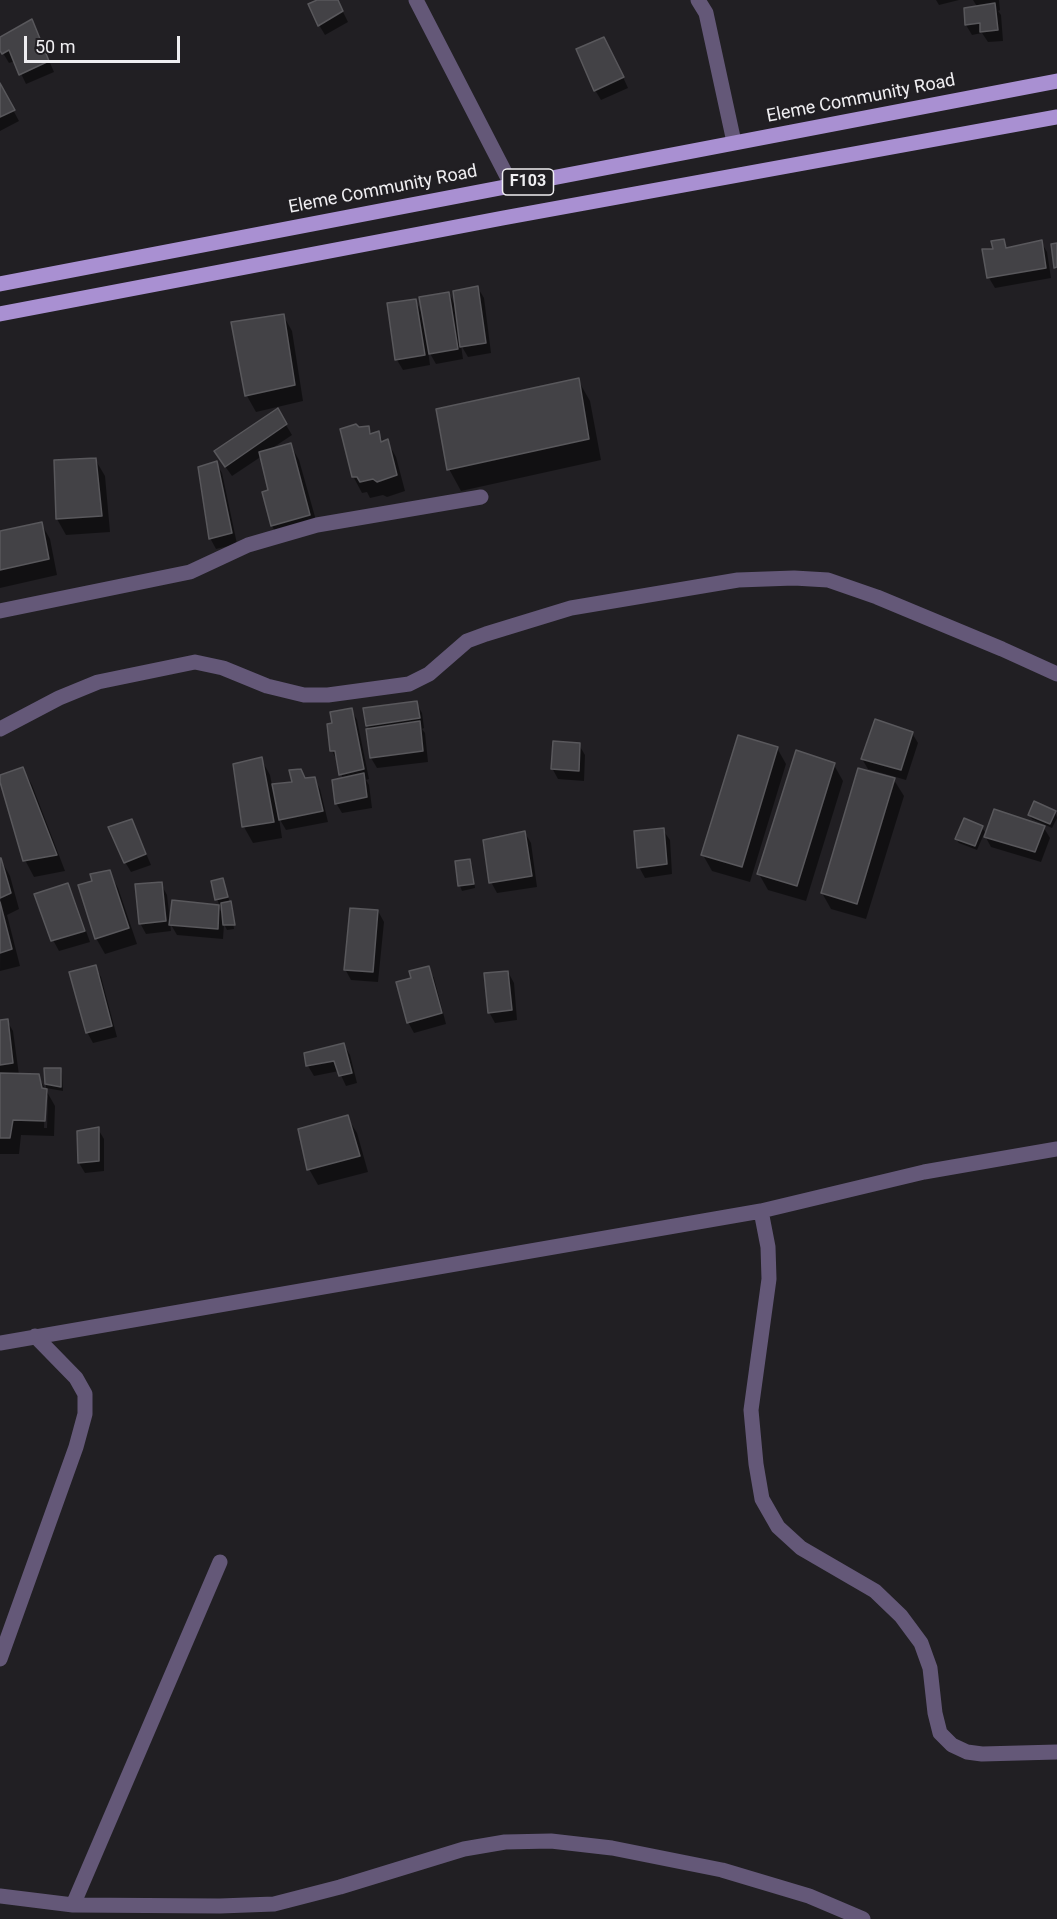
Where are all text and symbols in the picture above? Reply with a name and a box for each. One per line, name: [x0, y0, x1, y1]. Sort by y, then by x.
scale bar: [27, 24, 183, 62]
text: 50 m: [35, 36, 75, 57]
street label: Eleme Community Road: [765, 70, 957, 128]
street label: Eleme Community Road: [287, 161, 479, 219]
road number: F103: [502, 169, 554, 195]

